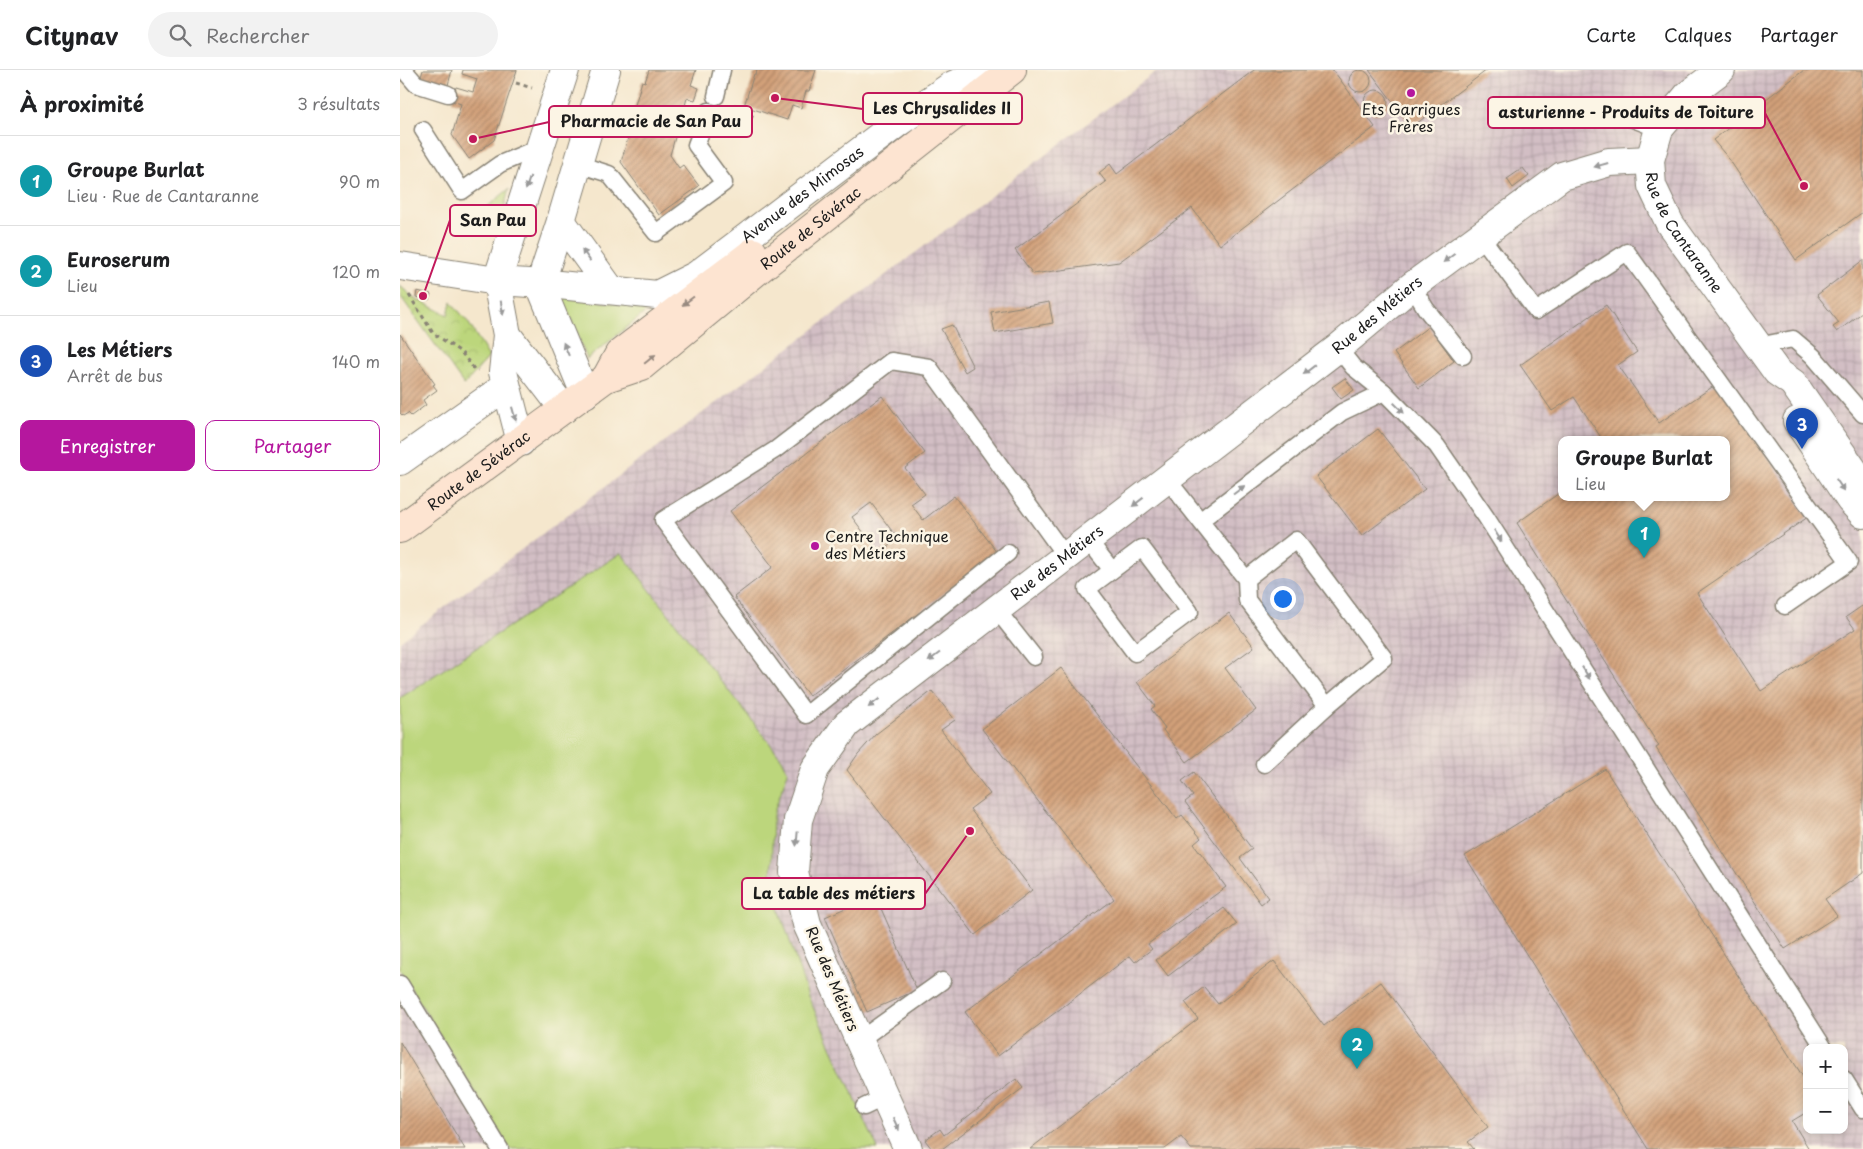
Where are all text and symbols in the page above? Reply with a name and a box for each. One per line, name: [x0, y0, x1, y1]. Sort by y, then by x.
search box: [148, 12, 498, 57]
text: Citynav: [25, 17, 118, 53]
icon: search: [166, 21, 194, 49]
text: Rechercher: [206, 21, 309, 49]
text: Carte: [1586, 21, 1636, 48]
text: Calques: [1664, 21, 1732, 48]
text: Partager: [1760, 21, 1838, 48]
text: À proximité: [20, 87, 144, 119]
marker: Ets Garrigues Frères: [1405, 87, 1417, 99]
text: 3 résultats: [297, 91, 380, 115]
callout: Les Chrysalides II: [863, 93, 1022, 124]
text: Les Chrysalides II: [873, 95, 1011, 119]
place label: Ets Garrigues Frères: [1362, 97, 1461, 137]
callout: asturienne - Produits de Toiture: [1488, 97, 1765, 128]
text: asturienne - Produits de Toiture: [1498, 99, 1754, 123]
callout: Pharmacie de San Pau: [549, 106, 752, 137]
text: Pharmacie de San Pau: [561, 108, 741, 132]
street label: Avenue des Mimosas: [736, 140, 868, 248]
text: Groupe Burlat: [67, 155, 205, 183]
one-way arrow: [1594, 161, 1609, 169]
text: 1: [32, 169, 40, 193]
text: 90 m: [339, 169, 380, 193]
street label: Rue de Cantaranne: [1641, 171, 1729, 297]
one-way arrow: [524, 176, 532, 191]
street label: Route de Sévérac: [754, 180, 865, 275]
text: Lieu · Rue de Cantaranne: [67, 183, 259, 207]
callout: San Pau: [450, 205, 536, 236]
text: San Pau: [460, 207, 526, 231]
text: Euroserum: [67, 245, 170, 273]
one-way arrow: [581, 249, 591, 262]
one-way arrow: [1442, 253, 1456, 263]
text: 2: [30, 259, 42, 283]
text: 120 m: [333, 259, 380, 283]
street label: Rue des Métiers: [1326, 269, 1426, 359]
text: Lieu: [67, 273, 98, 297]
one-way arrow: [682, 296, 695, 307]
one-way arrow: [498, 301, 506, 317]
text: Les Métiers: [67, 335, 172, 363]
one-way arrow: [562, 341, 570, 356]
text: 3: [31, 349, 41, 373]
text: 140 m: [332, 349, 380, 373]
one-way arrow: [644, 354, 657, 365]
text: Arrêt de bus: [67, 363, 163, 387]
one-way arrow: [1303, 365, 1316, 376]
one-way arrow: [1393, 401, 1405, 413]
one-way arrow: [511, 407, 519, 422]
pin: 3: [1786, 408, 1818, 449]
button: Enregistrer: [20, 420, 195, 471]
button: Partager: [205, 420, 380, 471]
street label: Route de Sévérac: [422, 424, 535, 516]
popup: [1558, 436, 1730, 501]
text: Groupe Burlat: [1575, 443, 1713, 471]
text: Lieu: [1575, 471, 1606, 495]
one-way arrow: [1835, 478, 1845, 492]
one-way arrow: [1232, 485, 1245, 496]
one-way arrow: [1132, 496, 1145, 507]
pin: 1: [1628, 517, 1660, 558]
street label: Rue des Métiers: [1005, 519, 1108, 605]
place label: Centre Technique des Métiers: [825, 524, 949, 564]
one-way arrow: [1494, 529, 1503, 542]
marker: Centre Technique des Métiers: [809, 540, 821, 552]
your location: [1270, 586, 1296, 612]
one-way arrow: [927, 652, 941, 662]
one-way arrow: [1581, 666, 1590, 679]
one-way arrow: [868, 697, 881, 708]
one-way arrow: [792, 832, 800, 848]
callout: La table des métiers: [742, 878, 925, 909]
text: La table des métiers: [753, 880, 915, 904]
street label: Rue des Métiers: [801, 923, 866, 1034]
pin: 2: [1341, 1028, 1373, 1069]
map controls: [1803, 1044, 1848, 1134]
button: +: [1803, 1044, 1848, 1089]
button: −: [1803, 1089, 1848, 1134]
one-way arrow: [892, 1117, 900, 1131]

